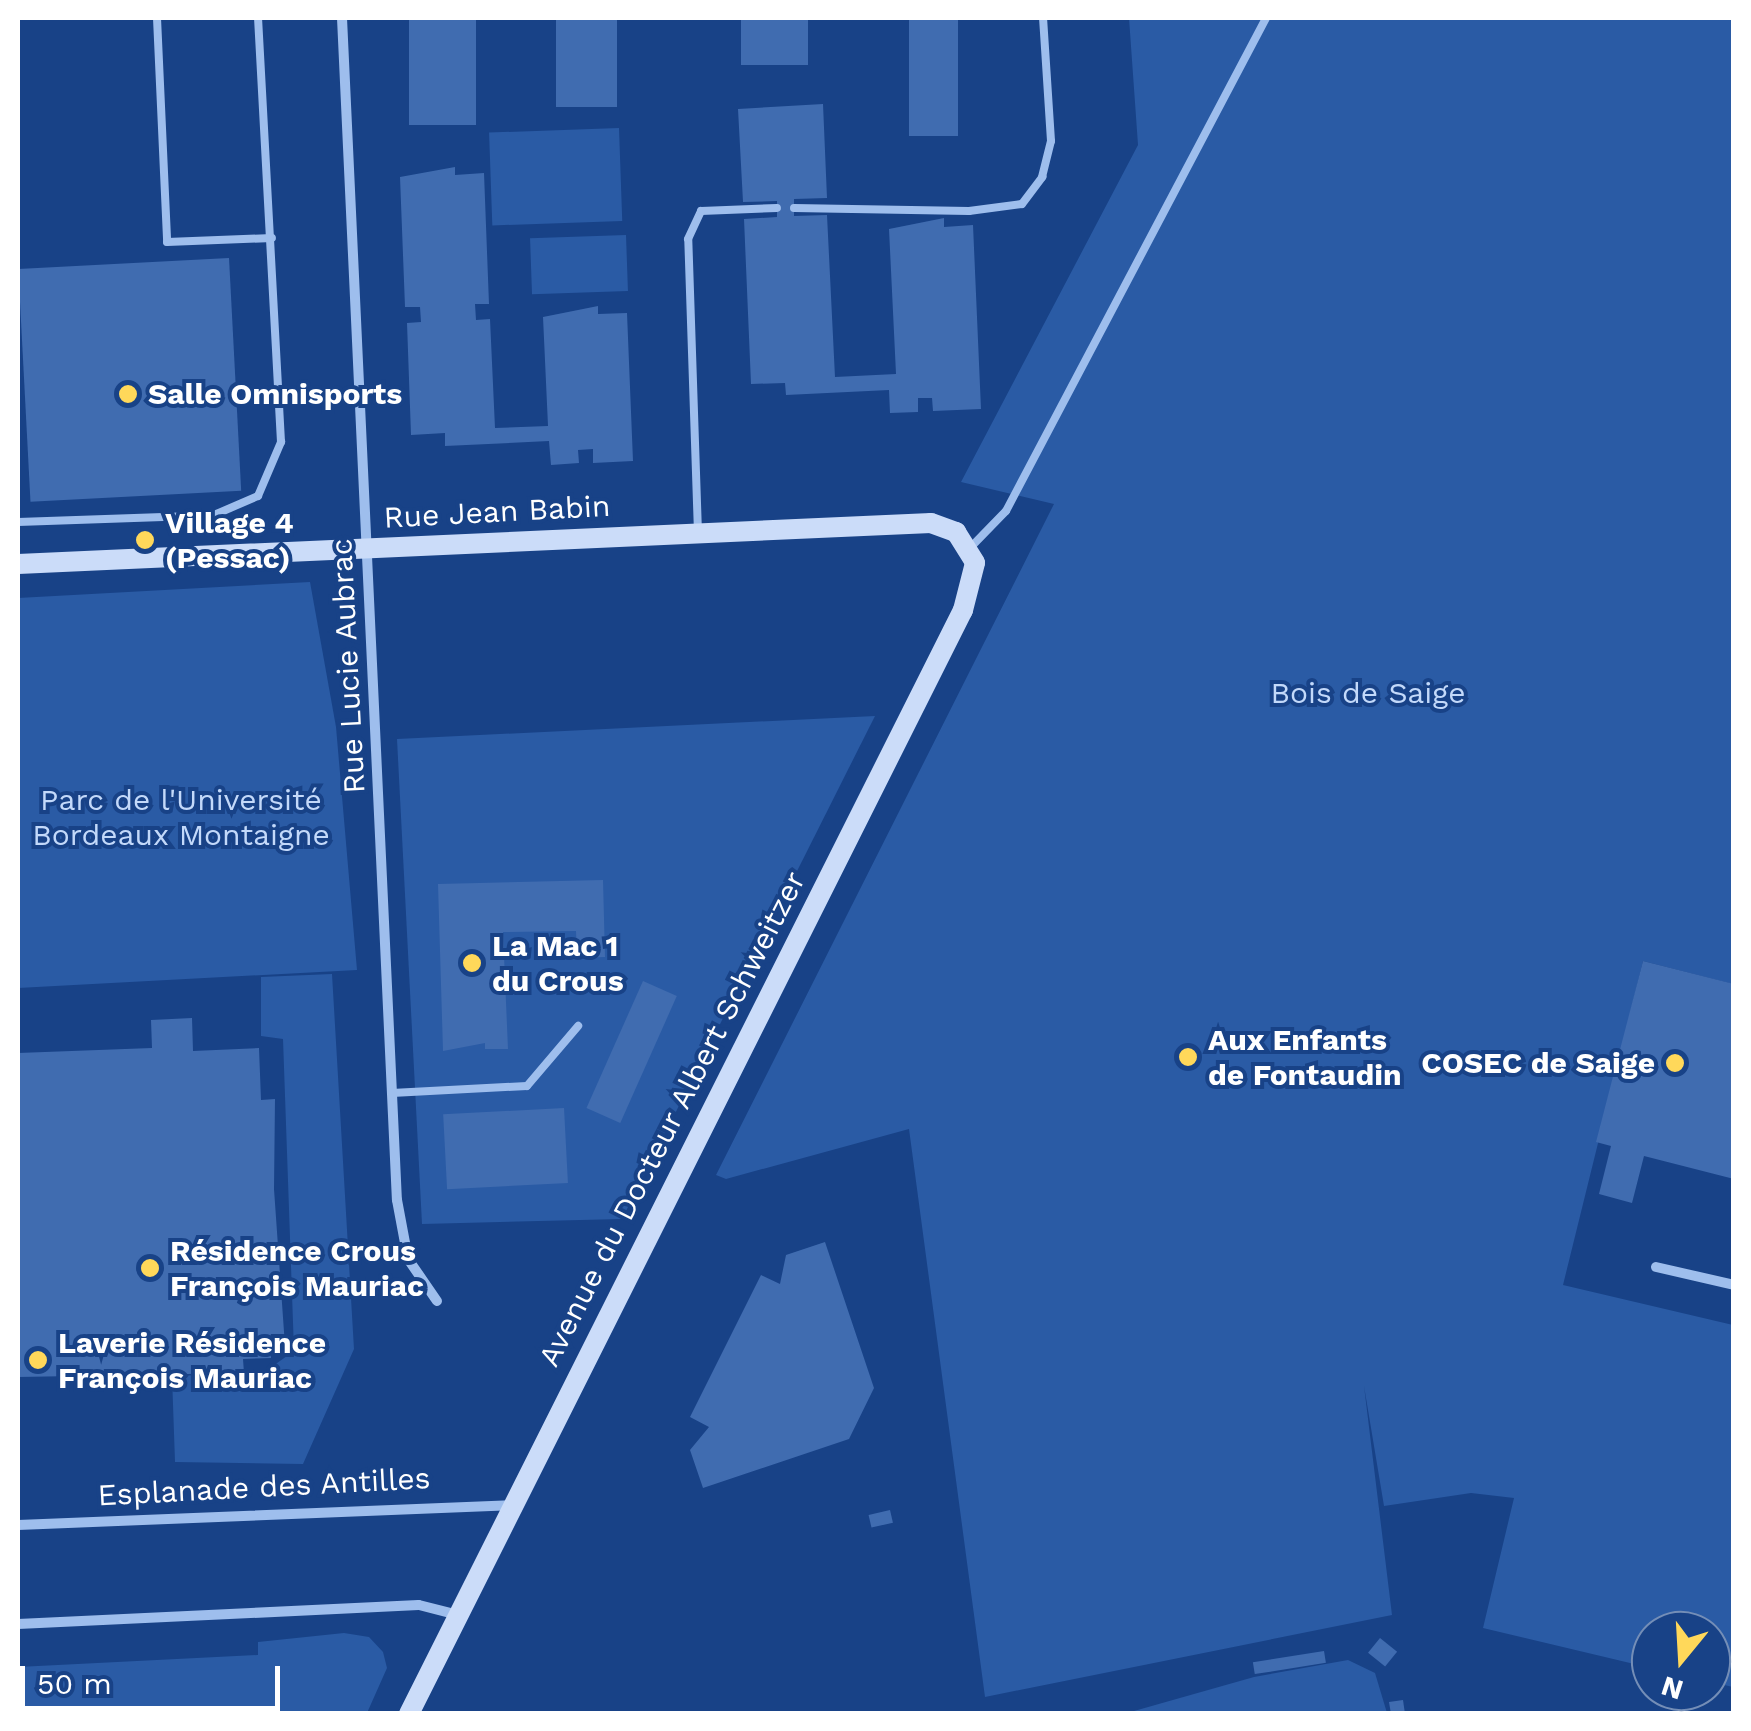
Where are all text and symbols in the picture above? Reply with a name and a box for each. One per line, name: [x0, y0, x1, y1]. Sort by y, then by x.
place label: Salle Omnisports: [148, 376, 402, 412]
marker: Salle Omnisports: [117, 383, 139, 405]
street label: Rue Jean Babin: [382, 488, 612, 536]
place label: Village 4 (Pessac): [165, 505, 294, 576]
marker: Village 4 (Pessac): [134, 529, 156, 551]
street label: Rue Lucie Aubrac: [323, 537, 373, 795]
park label: Bois de Saige: [1270, 675, 1466, 711]
park label: Parc de l'Université Bordeaux Montaigne: [32, 782, 330, 852]
street label: Avenue du Docteur Albert Schweitzer: [531, 865, 813, 1373]
place label: La Mac 1 du Crous: [492, 928, 624, 998]
marker: La Mac 1 du Crous: [461, 952, 483, 974]
place label: Aux Enfants de Fontaudin: [1208, 1022, 1402, 1092]
place label: COSEC de Saige: [1421, 1045, 1655, 1081]
marker: Aux Enfants de Fontaudin: [1177, 1046, 1199, 1068]
marker: COSEC de Saige: [1664, 1052, 1686, 1074]
place label: Résidence Crous François Mauriac: [170, 1233, 424, 1304]
marker: Résidence Crous François Mauriac: [139, 1257, 161, 1279]
place label: Laverie Résidence François Mauriac: [58, 1325, 326, 1396]
marker: Laverie Résidence François Mauriac: [27, 1349, 49, 1371]
street label: Esplanade des Antilles: [96, 1460, 432, 1514]
north arrow: [1631, 1611, 1731, 1711]
scale bar: [25, 1646, 285, 1708]
text: 50 m: [37, 1666, 112, 1701]
text: N: [1657, 1669, 1687, 1707]

